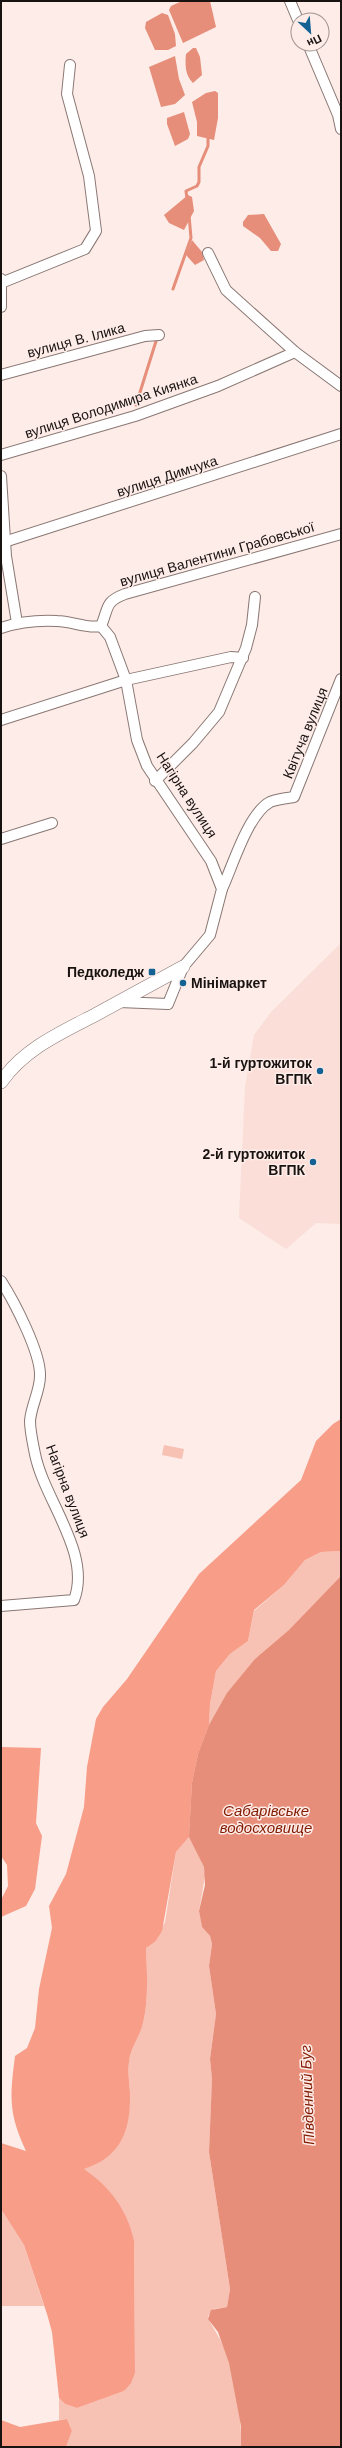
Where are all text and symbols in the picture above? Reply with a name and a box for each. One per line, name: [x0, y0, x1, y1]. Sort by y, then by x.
north arrow: [290, 12, 330, 52]
text: Пн: [305, 32, 324, 50]
street label: вулиця В. Ілика: [25, 319, 127, 361]
street label: вулиця Володимира Киянка: [23, 370, 199, 441]
street label: вулиця Димчука: [115, 452, 219, 500]
street label: вулиця Валентини Грабовської: [118, 519, 316, 589]
street label: Квітуча вулиця: [279, 685, 331, 781]
street label: Нагірна вулиця: [153, 749, 221, 841]
place label: Педколедж: [67, 964, 145, 980]
marker: Педколедж: [147, 967, 157, 977]
place label: Мінімаркет: [191, 975, 267, 991]
marker: Мінімаркет: [178, 978, 188, 988]
place label: 1-й гуртожиток ВГПК: [209, 1055, 313, 1087]
marker: 1-й гуртожиток ВГПК: [315, 1066, 325, 1076]
place label: 2-й гуртожиток ВГПК: [202, 1146, 306, 1178]
marker: 2-й гуртожиток ВГПК: [308, 1157, 318, 1167]
street label: Нагірна вулиця: [43, 1442, 93, 1540]
water label: Сабарівське водосховище: [220, 1802, 312, 1836]
water label: Південний Буг: [297, 2044, 317, 2145]

